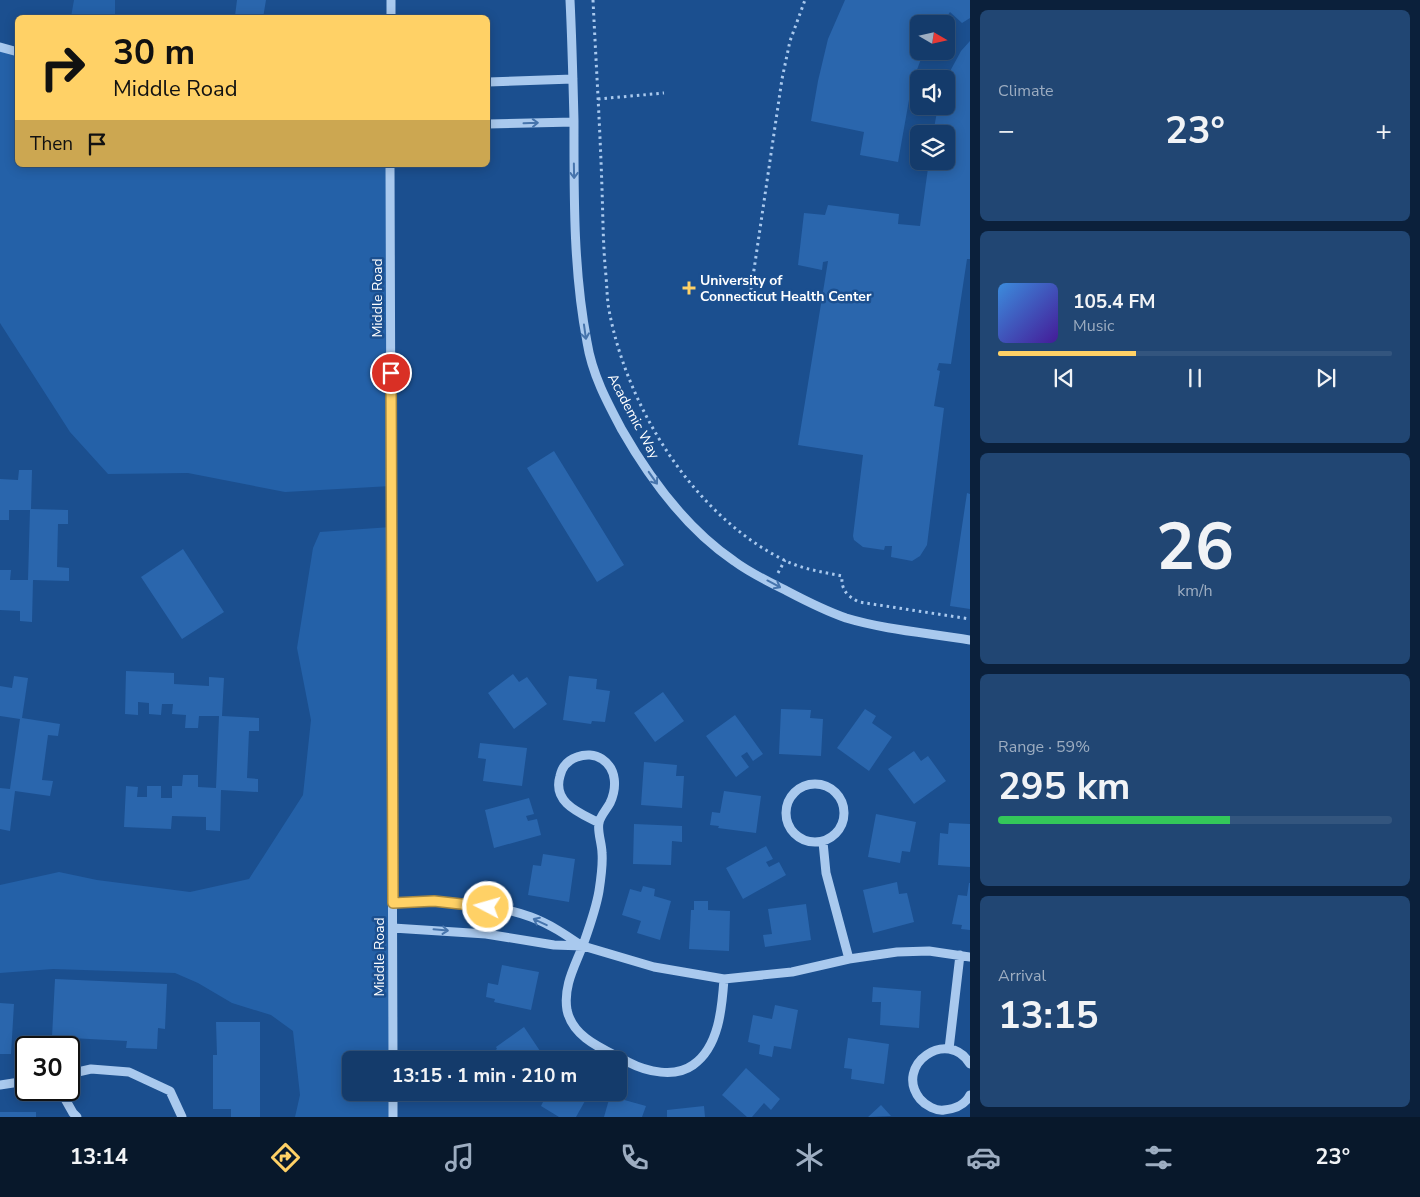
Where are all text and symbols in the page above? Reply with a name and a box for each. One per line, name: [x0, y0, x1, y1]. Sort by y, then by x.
north arrow: [910, 15, 955, 60]
map controls: [910, 15, 955, 170]
text: 30 m: [113, 29, 195, 76]
icon: right: [30, 35, 95, 100]
button: sound: [910, 70, 955, 115]
text: Middle Road: [113, 74, 238, 104]
text: Climate: [998, 80, 1053, 102]
text: 23°: [1165, 105, 1225, 156]
text: −: [998, 112, 1015, 150]
text: +: [1375, 112, 1392, 150]
one-way arrow: [522, 118, 538, 128]
button: layers: [910, 125, 955, 170]
icon: arrive: [83, 130, 111, 158]
text: Then: [30, 131, 73, 157]
one-way arrow: [569, 162, 579, 178]
street label: Middle Road: [368, 258, 387, 338]
place label: University of Connecticut Health Center: [700, 271, 872, 306]
marker: University of Connecticut Health Center: [682, 281, 696, 295]
text: 105.4 FM: [1073, 289, 1156, 315]
text: Music: [1073, 315, 1114, 337]
one-way arrow: [581, 324, 591, 340]
pin: [370, 352, 412, 394]
icon: arrive: [377, 359, 405, 387]
icon: previous: [1050, 364, 1078, 392]
icon: pause: [1181, 364, 1209, 392]
icon: next: [1312, 364, 1340, 392]
street label: Academic Way: [603, 370, 664, 463]
one-way arrow: [648, 471, 658, 485]
text: 26: [1156, 503, 1234, 592]
one-way arrow: [766, 580, 781, 589]
text: km/h: [1177, 580, 1213, 602]
text: Range · 59%: [998, 736, 1090, 758]
text: 295 km: [998, 761, 1130, 812]
position arrow: [461, 880, 513, 932]
one-way arrow: [533, 916, 548, 926]
street label: Middle Road: [370, 917, 389, 997]
one-way arrow: [433, 926, 449, 935]
text: Arrival: [998, 965, 1046, 987]
text: 13:15: [998, 990, 1099, 1041]
speed limit sign: 30: [15, 1036, 80, 1101]
text: 13:15 · 1 min · 210 m: [392, 1063, 577, 1089]
icon: directions: [268, 1140, 303, 1175]
icon: music: [442, 1140, 477, 1175]
icon: phone: [617, 1140, 652, 1175]
icon: climate: [792, 1140, 827, 1175]
icon: car: [966, 1140, 1001, 1175]
icon: filters: [1141, 1140, 1176, 1175]
text: 13:14: [70, 1142, 128, 1172]
text: 23°: [1315, 1142, 1350, 1172]

